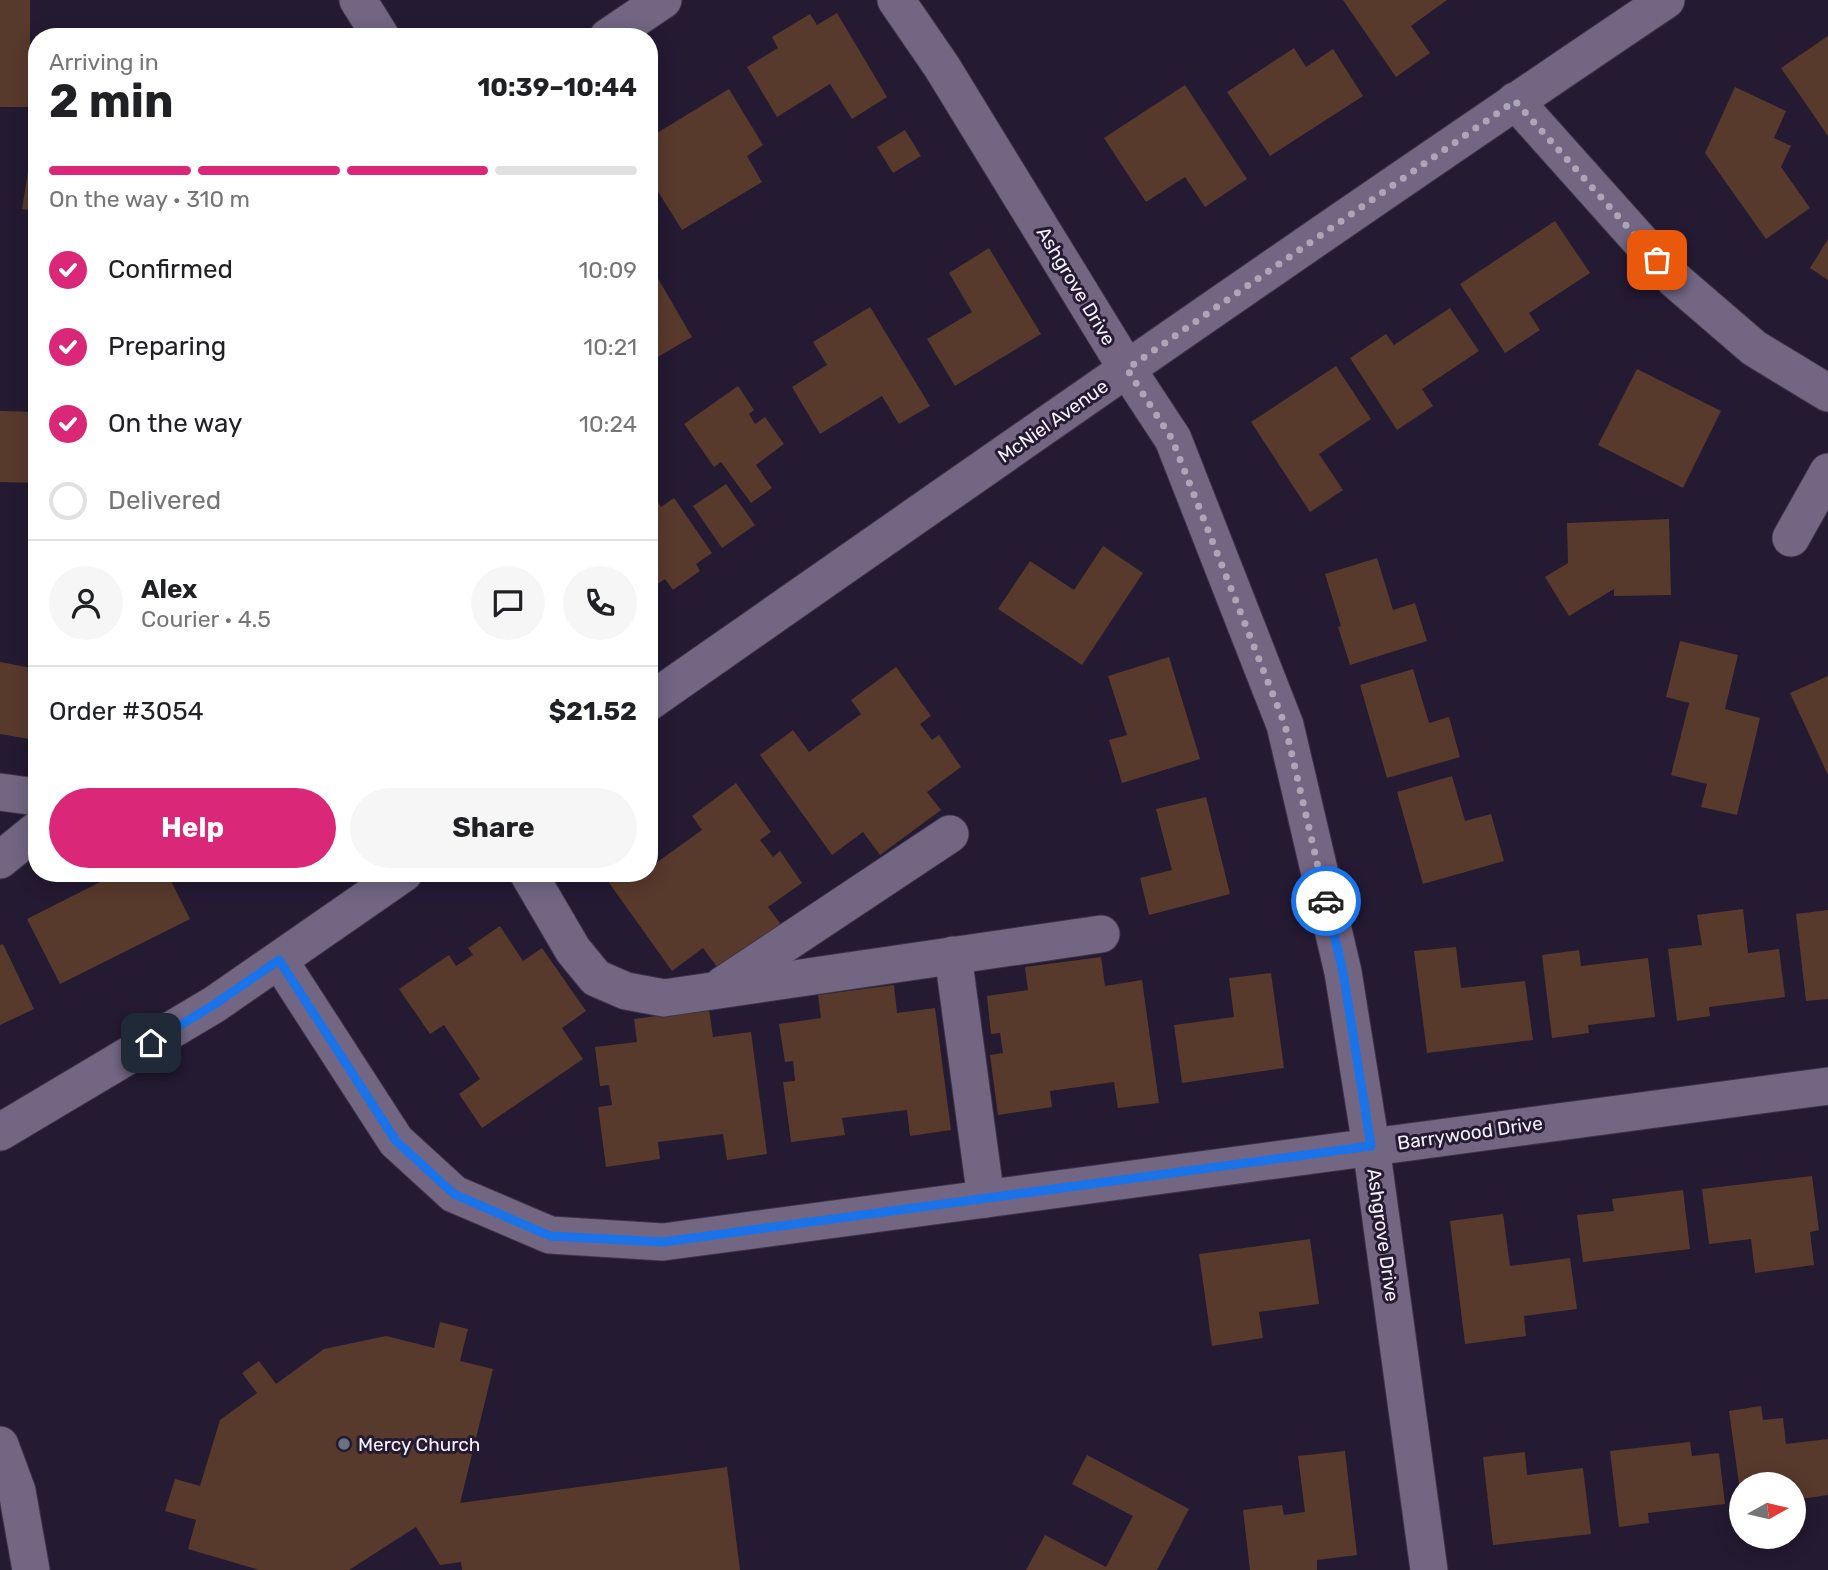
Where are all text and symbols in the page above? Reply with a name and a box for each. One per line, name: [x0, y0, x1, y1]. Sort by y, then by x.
text: Arriving in: [49, 48, 159, 76]
text: 10:39–10:44: [477, 72, 637, 103]
text: 2 min: [49, 74, 174, 129]
text: On the way · 310 m: [49, 185, 250, 213]
street label: Ashgrove Drive: [1032, 223, 1120, 349]
pin: [1627, 230, 1687, 290]
icon: bag: [1638, 241, 1676, 279]
icon: check: [49, 251, 87, 289]
text: Confirmed: [108, 254, 233, 285]
text: 10:09: [578, 256, 637, 284]
icon: check: [49, 328, 87, 366]
text: Preparing: [108, 331, 226, 362]
text: 10:21: [583, 333, 637, 361]
street label: McNiel Avenue: [993, 374, 1113, 468]
icon: check: [49, 405, 87, 443]
text: On the way: [108, 408, 242, 439]
text: 10:24: [579, 410, 637, 438]
text: Delivered: [108, 485, 221, 516]
button: person: [49, 566, 123, 640]
button: chat: [471, 566, 545, 640]
button: phone: [563, 566, 637, 640]
text: Alex: [141, 574, 197, 605]
text: Courier · 4.5: [141, 605, 271, 633]
text: Order #3054: [49, 696, 204, 727]
text: $21.52: [549, 696, 637, 727]
button: Help: [49, 788, 336, 868]
button: Share: [350, 788, 637, 868]
courier: [1291, 866, 1361, 936]
icon: car: [1307, 882, 1345, 920]
pin: [121, 1013, 181, 1073]
icon: home: [132, 1024, 170, 1062]
street label: Barrywood Drive: [1396, 1111, 1544, 1155]
street label: Ashgrove Drive: [1362, 1167, 1404, 1303]
place label: Mercy Church: [358, 1433, 480, 1456]
marker: Mercy Church: [336, 1436, 352, 1452]
north arrow: [1729, 1472, 1806, 1549]
map controls: [1729, 1472, 1806, 1549]

